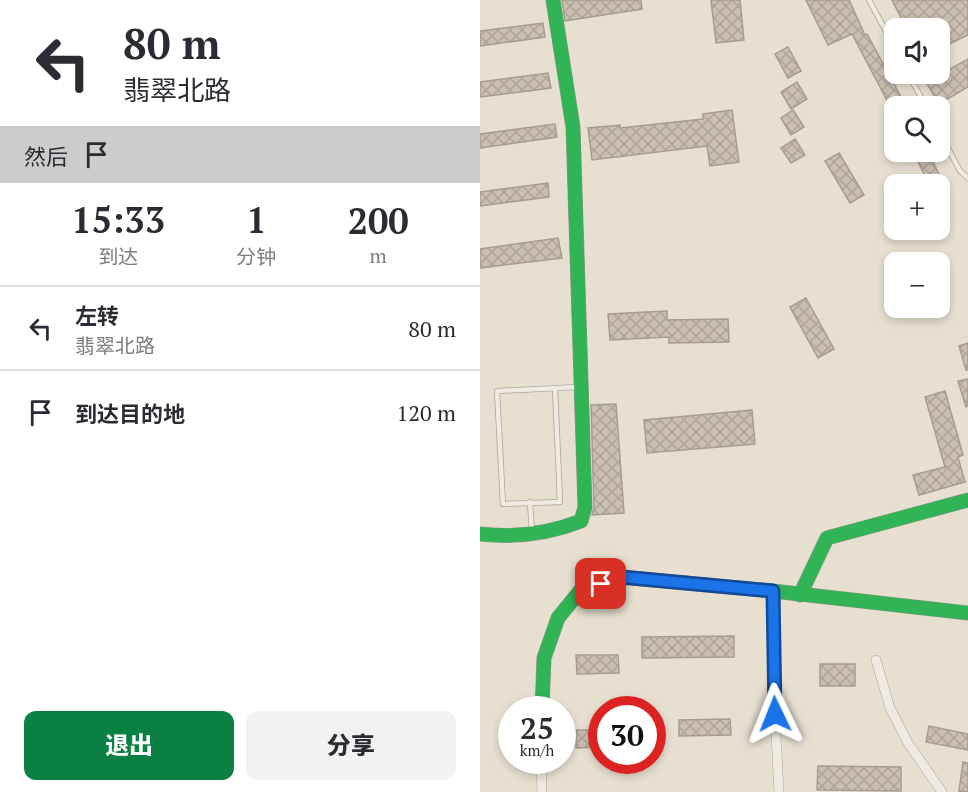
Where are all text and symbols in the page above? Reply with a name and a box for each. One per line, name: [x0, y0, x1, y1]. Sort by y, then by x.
text: 80 m: [123, 15, 221, 71]
map controls: [884, 18, 950, 318]
button: sound: [884, 18, 950, 84]
icon: left: [24, 24, 102, 102]
text: 翡翠北路: [123, 72, 231, 108]
button: search: [884, 96, 950, 162]
icon: arrive: [80, 138, 113, 171]
text: 然后: [24, 142, 68, 171]
button: +: [884, 174, 950, 240]
text: 15:33: [71, 196, 165, 243]
text: 1: [246, 196, 267, 243]
text: 200: [348, 197, 409, 244]
text: m: [370, 242, 387, 269]
text: 到达: [98, 243, 138, 270]
text: 分钟: [236, 243, 276, 270]
button: −: [884, 252, 950, 318]
text: 左转: [75, 301, 119, 330]
icon: left: [24, 312, 57, 345]
text: 80 m: [408, 314, 456, 343]
text: 翡翠北路: [75, 332, 155, 359]
icon: arrive: [24, 396, 57, 429]
text: 120 m: [396, 398, 456, 427]
text: 到达目的地: [75, 399, 185, 428]
pin: [575, 558, 626, 609]
icon: arrive: [584, 567, 617, 600]
position arrow: [743, 682, 807, 746]
speed limit sign: 30: [588, 696, 666, 774]
text: 25: [520, 708, 554, 748]
button: 退出: [24, 711, 234, 780]
button: 分享: [246, 711, 456, 780]
text: km/h: [520, 740, 554, 760]

